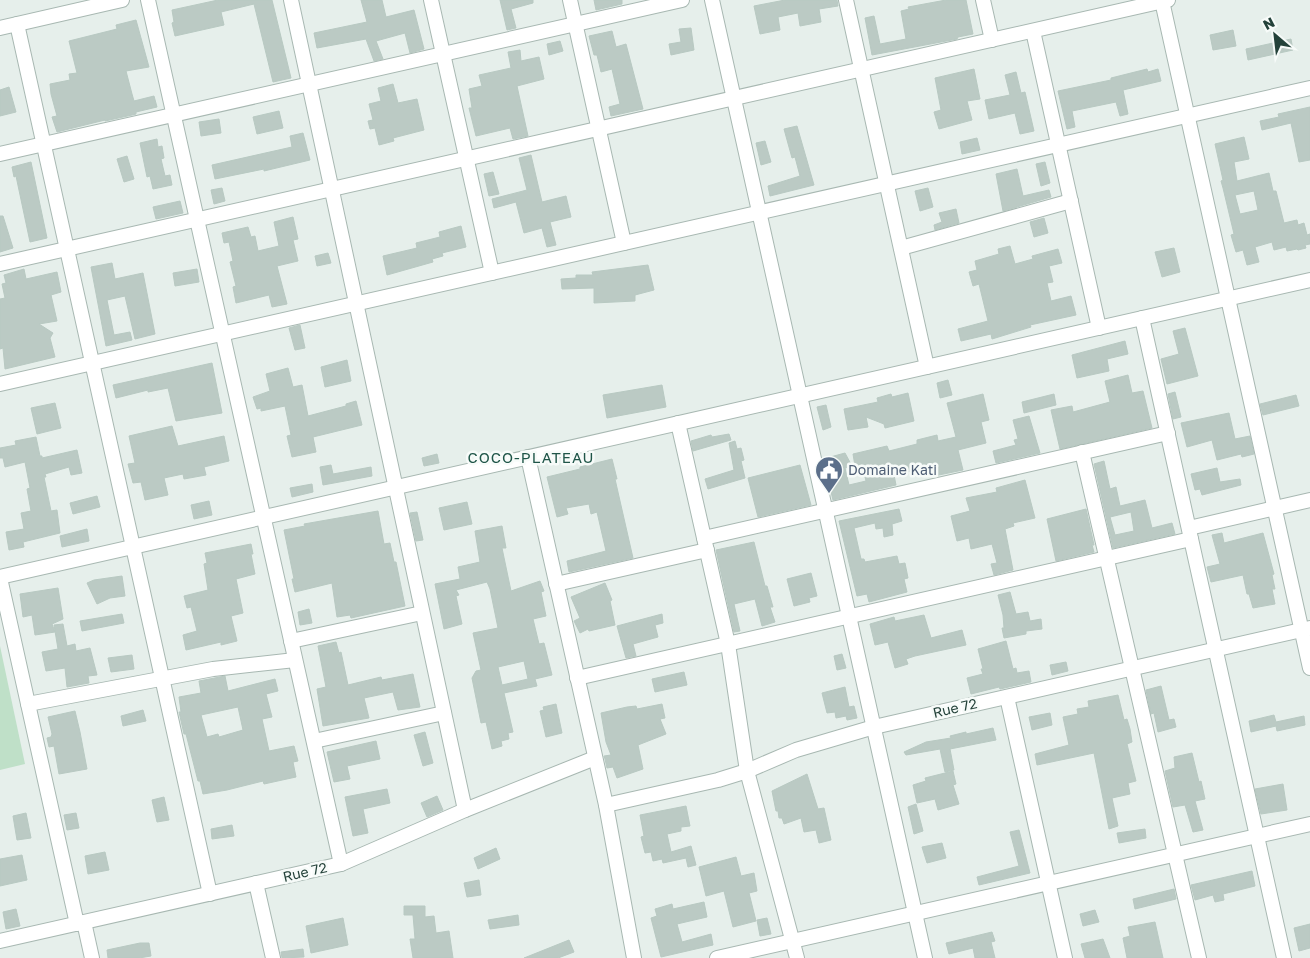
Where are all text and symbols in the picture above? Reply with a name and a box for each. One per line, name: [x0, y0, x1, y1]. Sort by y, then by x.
north arrow: [1250, 10, 1300, 60]
text: N: [1260, 13, 1277, 33]
district label: COCO-PLATEAU: [468, 448, 594, 466]
public building icon: Domaine Kati: [814, 455, 844, 494]
place label: Domaine Kati: [848, 461, 937, 478]
street label: Rue 72: [931, 694, 979, 721]
street label: Rue 72: [281, 858, 329, 885]

